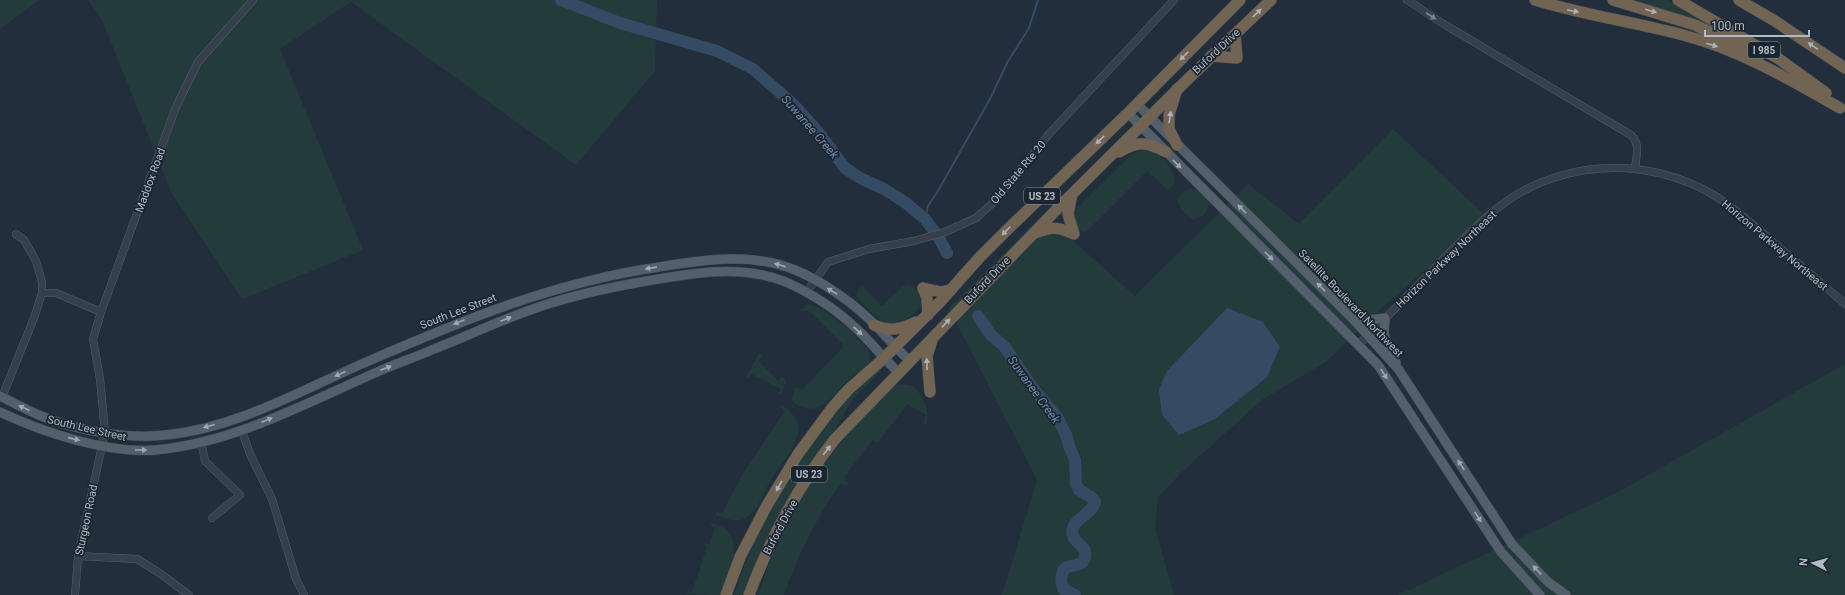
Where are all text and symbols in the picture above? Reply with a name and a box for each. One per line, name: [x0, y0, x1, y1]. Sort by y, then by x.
one-way arrow: [1252, 8, 1262, 18]
one-way arrow: [1566, 8, 1579, 14]
one-way arrow: [1645, 8, 1657, 14]
one-way arrow: [1426, 12, 1437, 20]
scale bar: [1705, 12, 1809, 38]
text: 100 m: [1711, 19, 1745, 33]
street label: Buford Drive: [1190, 26, 1243, 77]
one-way arrow: [1707, 42, 1719, 48]
road number: I 985: [1748, 42, 1780, 58]
one-way arrow: [1808, 42, 1818, 50]
one-way arrow: [1180, 51, 1189, 61]
water label: Suwanee Creek: [779, 92, 842, 163]
one-way arrow: [1167, 111, 1173, 123]
one-way arrow: [1095, 135, 1105, 145]
street label: Old State Rte 20: [988, 138, 1049, 207]
street label: Maddox Road: [133, 146, 168, 214]
one-way arrow: [1172, 159, 1182, 169]
road number: US 23: [1024, 188, 1060, 204]
street label: Horizon Parkway Northeast: [1719, 197, 1831, 294]
one-way arrow: [1237, 204, 1247, 214]
street label: Horizon Parkway Northeast: [1394, 208, 1499, 311]
one-way arrow: [1001, 226, 1011, 236]
street label: Satellite Boulevard Northwest: [1296, 247, 1406, 360]
one-way arrow: [1264, 251, 1274, 261]
street label: Buford Drive: [962, 254, 1013, 307]
one-way arrow: [774, 262, 787, 268]
one-way arrow: [645, 265, 657, 271]
one-way arrow: [1316, 282, 1326, 292]
one-way arrow: [826, 288, 838, 295]
street label: South Lee Street: [418, 291, 499, 332]
one-way arrow: [501, 316, 513, 322]
one-way arrow: [941, 318, 951, 328]
one-way arrow: [453, 319, 465, 325]
one-way arrow: [853, 326, 863, 336]
water label: Suwanee Creek: [1005, 354, 1064, 427]
one-way arrow: [924, 357, 930, 370]
one-way arrow: [380, 365, 392, 371]
one-way arrow: [1380, 368, 1387, 379]
one-way arrow: [334, 370, 346, 377]
one-way arrow: [18, 405, 30, 411]
street label: South Lee Street: [46, 413, 128, 444]
one-way arrow: [261, 417, 273, 423]
one-way arrow: [203, 423, 215, 429]
one-way arrow: [68, 436, 80, 442]
one-way arrow: [822, 445, 831, 456]
one-way arrow: [135, 447, 148, 453]
one-way arrow: [1457, 460, 1465, 470]
road number: US 23: [791, 466, 827, 482]
one-way arrow: [776, 480, 782, 492]
street label: Sturgeon Road: [73, 483, 100, 557]
street label: Buford Drive: [761, 497, 800, 557]
one-way arrow: [1474, 512, 1482, 522]
north arrow: [1793, 543, 1833, 583]
text: N: [1797, 557, 1810, 567]
one-way arrow: [1532, 565, 1542, 575]

